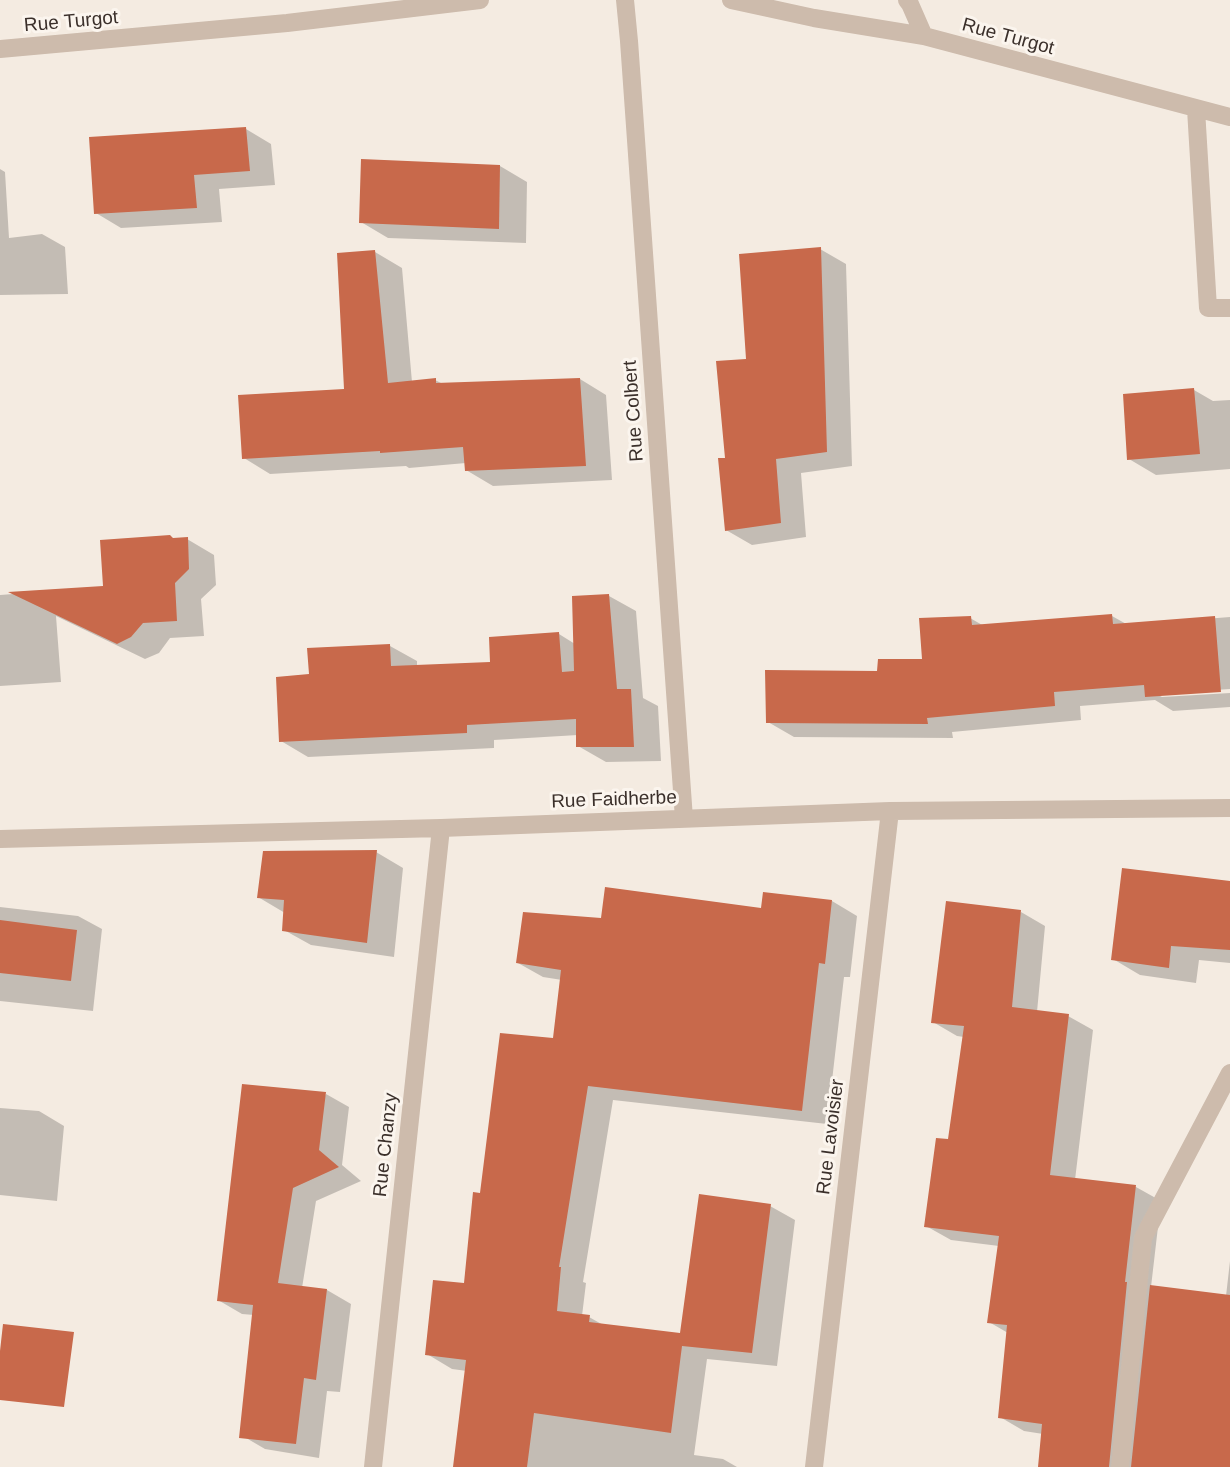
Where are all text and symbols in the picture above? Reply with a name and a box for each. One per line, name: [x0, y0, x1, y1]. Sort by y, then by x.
street label: Rue Turgot: [23, 7, 119, 37]
street label: Rue Turgot: [959, 14, 1057, 60]
street label: Rue Colbert: [619, 360, 649, 462]
street label: Rue Faidherbe: [551, 786, 677, 814]
street label: Rue Lavoisier: [813, 1078, 849, 1196]
street label: Rue Chanzy: [369, 1092, 403, 1198]

